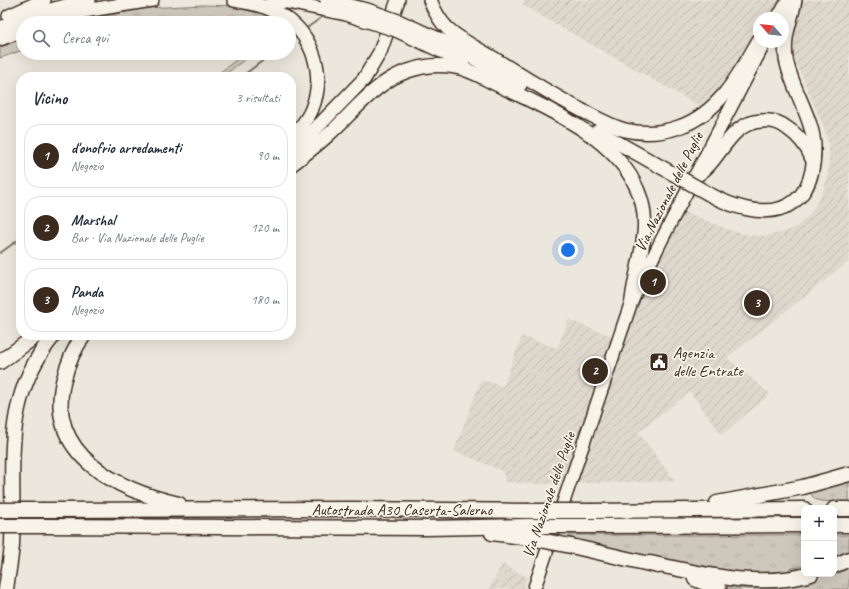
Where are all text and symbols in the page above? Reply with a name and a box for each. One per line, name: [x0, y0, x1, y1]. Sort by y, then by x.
north arrow: [753, 12, 789, 48]
search box: [16, 16, 296, 60]
icon: search: [30, 27, 52, 49]
text: Cerca qui: [62, 29, 108, 48]
text: Vicino: [32, 88, 67, 109]
text: 3 risultati: [236, 90, 280, 106]
street label: Via Nazionale delle Puglie: [630, 127, 709, 255]
text: d'onofrio arredamenti: [71, 139, 181, 158]
text: 1: [43, 148, 49, 164]
text: 90 m: [257, 148, 279, 164]
text: Negozio: [71, 158, 103, 174]
text: Marshal: [71, 211, 115, 230]
text: 2: [43, 220, 49, 236]
text: 120 m: [251, 220, 279, 236]
text: Bar · Via Nazionale delle Puglie: [71, 230, 204, 246]
your location: [558, 240, 578, 260]
pin: 1: [640, 267, 666, 297]
text: Panda: [71, 283, 103, 302]
pin: 3: [744, 288, 770, 318]
text: 3: [43, 292, 49, 308]
text: 180 m: [251, 292, 279, 308]
text: Negozio: [71, 302, 103, 318]
place label: Agenzia delle Entrate: [673, 343, 745, 381]
public building icon: Agenzia delle Entrate: [648, 351, 670, 373]
pin: 2: [582, 356, 608, 386]
street label: Via Nazionale delle Puglie: [518, 428, 580, 560]
street label: Autostrada A30 Caserta-Salerno: [312, 500, 494, 520]
map controls: [801, 505, 837, 577]
button: +: [801, 505, 837, 541]
button: −: [801, 541, 837, 577]

